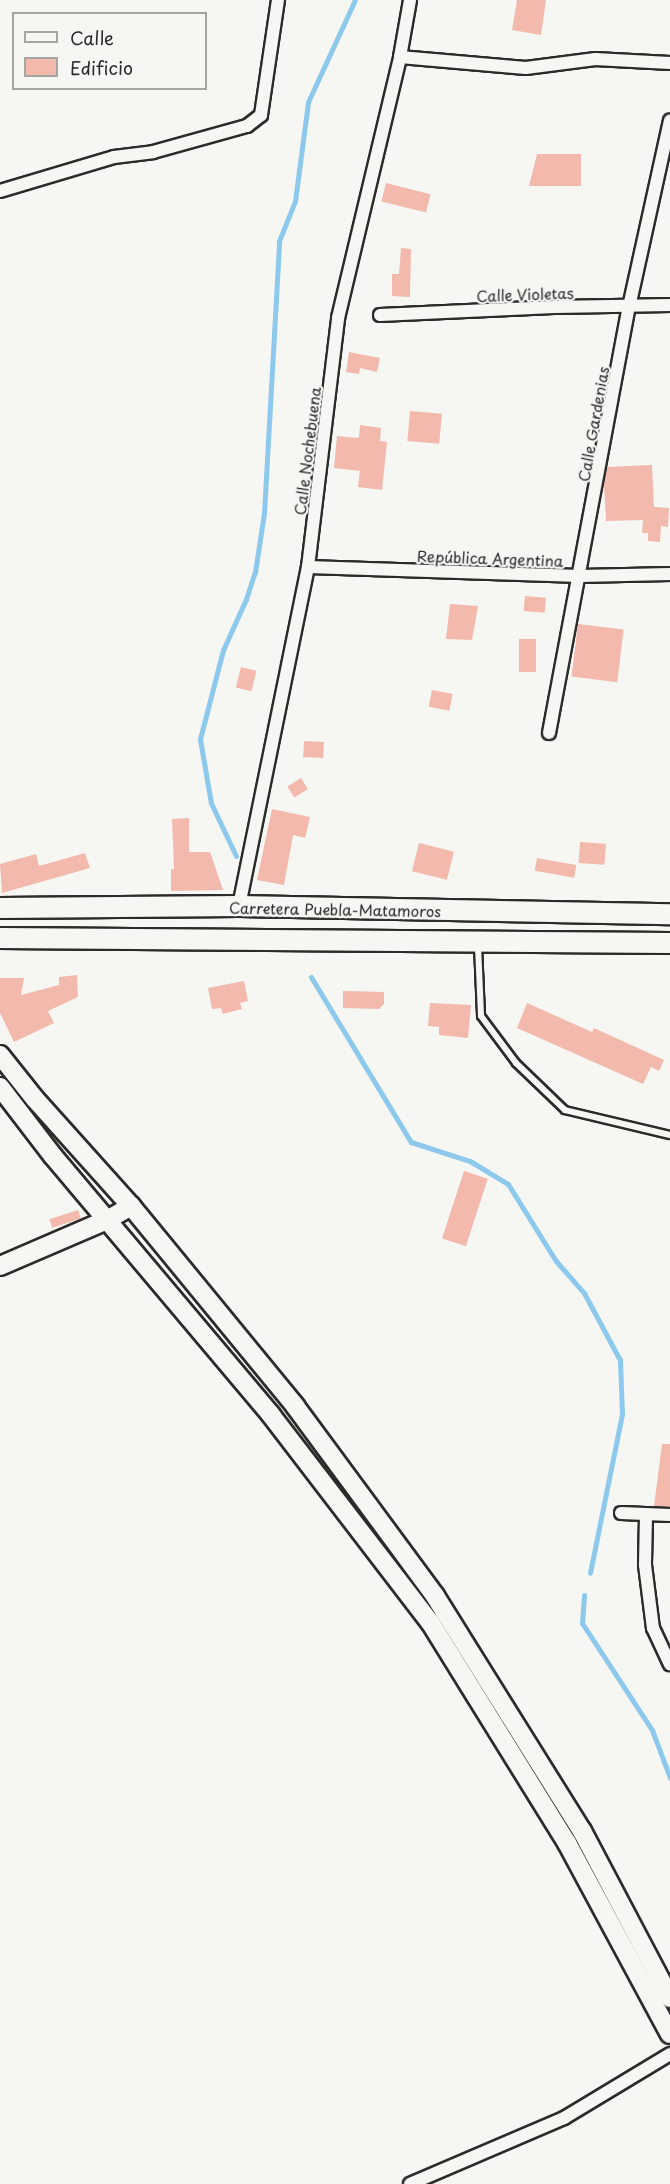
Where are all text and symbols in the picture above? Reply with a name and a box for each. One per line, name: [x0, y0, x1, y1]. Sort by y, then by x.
legend: [12, 12, 207, 90]
text: Calle: [70, 24, 114, 51]
text: Edificio: [70, 54, 133, 81]
street label: Calle Violetas: [476, 283, 574, 305]
street label: Calle Gardenias: [574, 366, 612, 482]
street label: Calle Nochebuena: [290, 386, 324, 516]
street label: República Argentina: [417, 546, 563, 570]
street label: Carretera Puebla-Matamoros: [229, 898, 441, 920]

